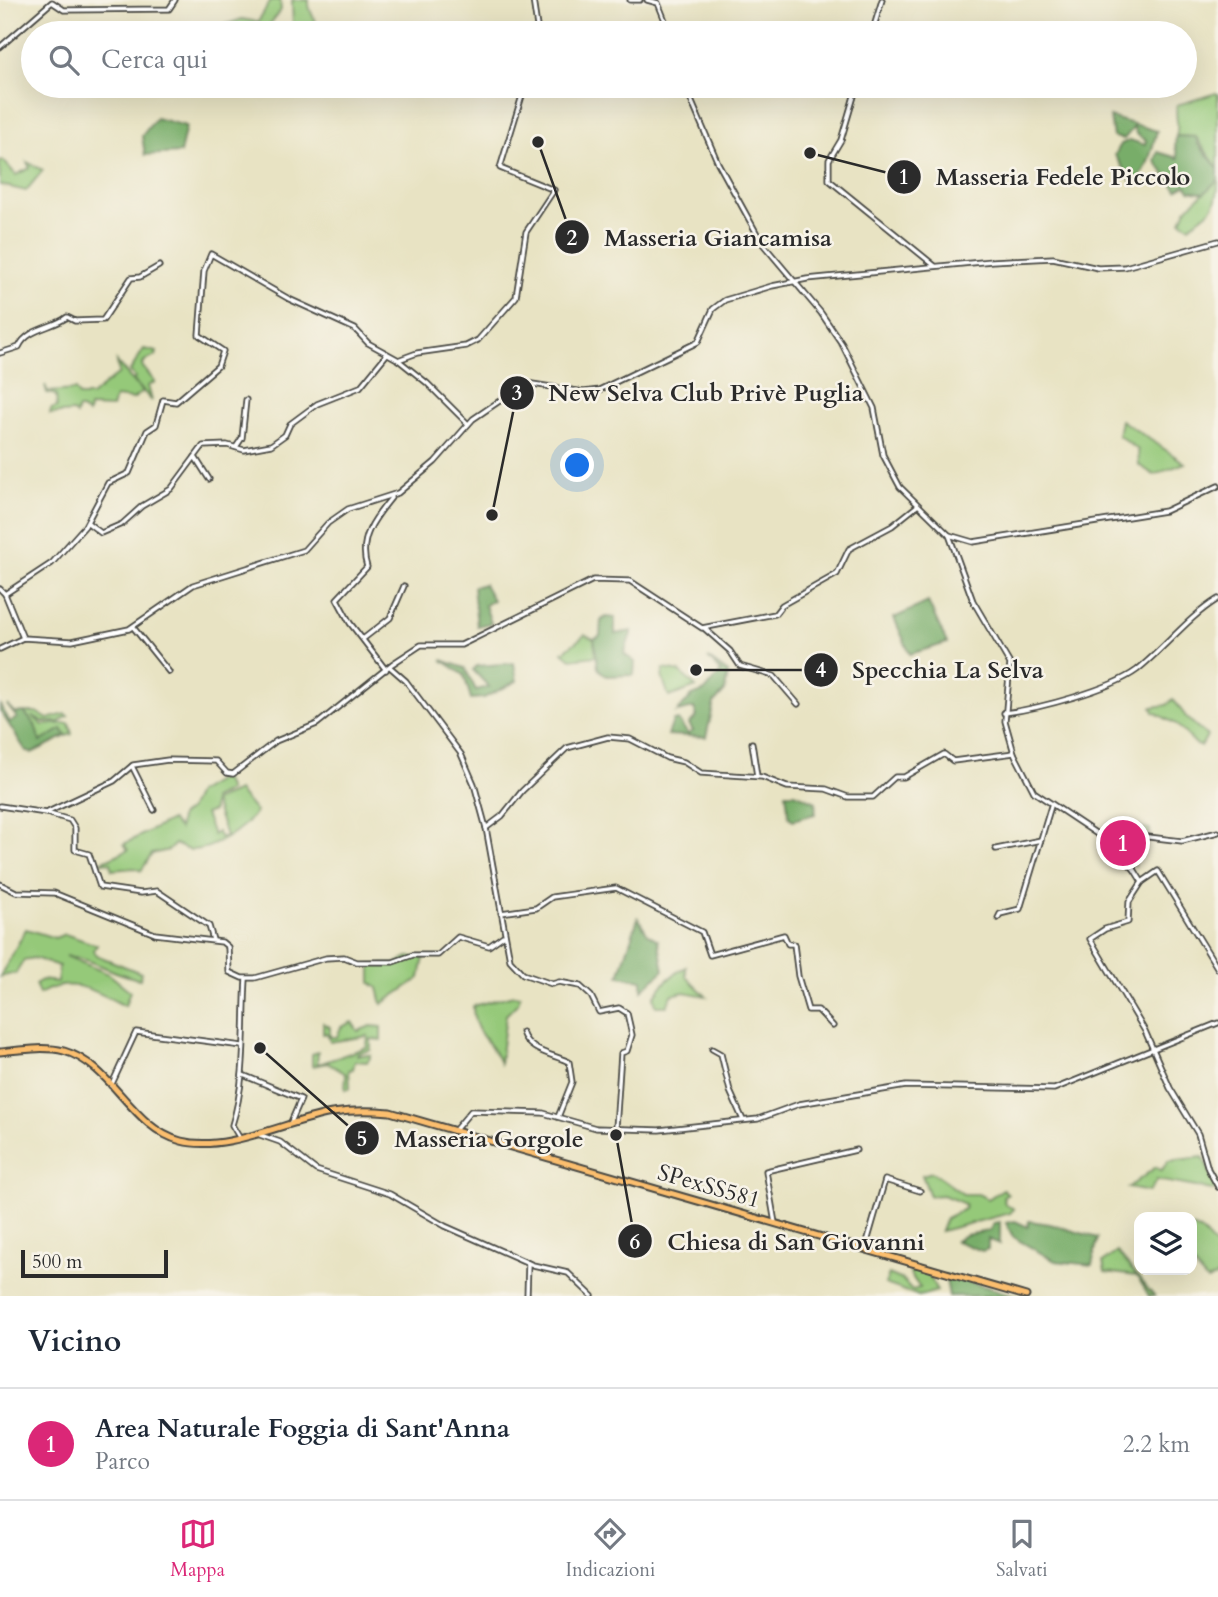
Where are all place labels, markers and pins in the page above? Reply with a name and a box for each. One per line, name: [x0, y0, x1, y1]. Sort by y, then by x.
callout: Masseria Fedele Piccolo: [886, 154, 1204, 199]
callout: Masseria Giancamisa: [555, 215, 846, 260]
callout: New Selva Club Privè Puglia: [499, 370, 877, 415]
callout: Specchia La Selva: [803, 647, 1058, 692]
pin: 1: [1100, 817, 1146, 869]
callout: Masseria Gorgole: [345, 1116, 597, 1161]
callout: Chiesa di San Giovanni: [618, 1219, 938, 1264]

